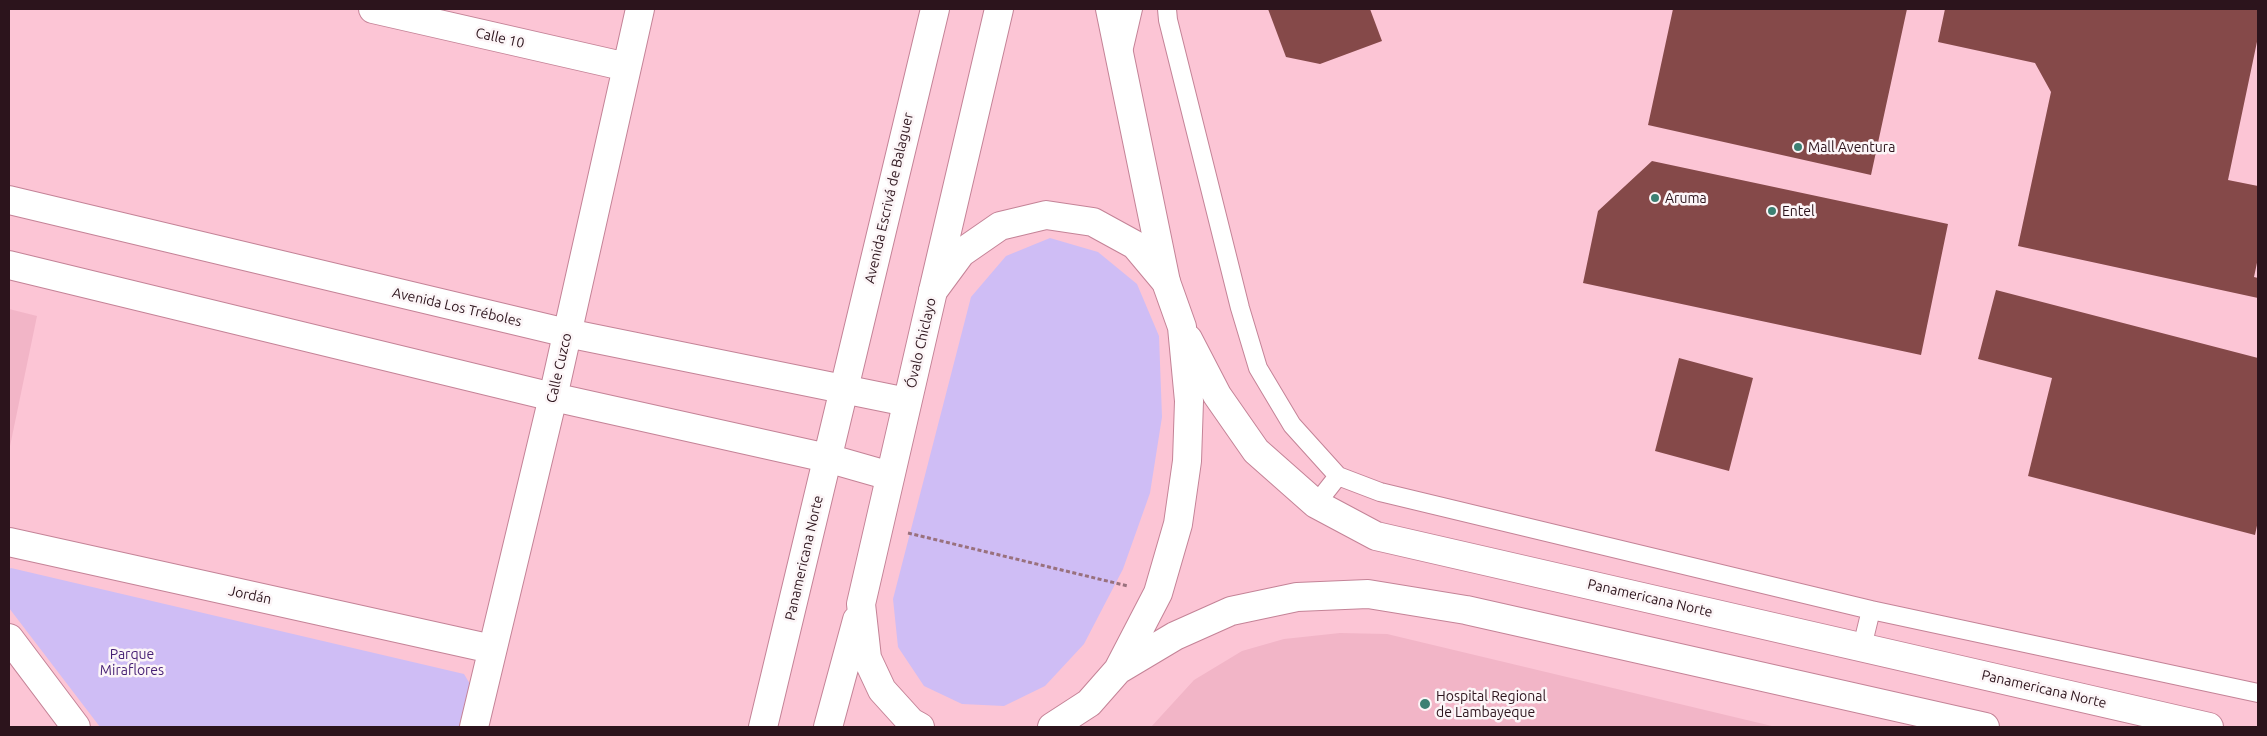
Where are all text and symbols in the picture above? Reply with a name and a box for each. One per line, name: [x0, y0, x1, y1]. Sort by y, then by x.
street label: Calle 10: [474, 24, 526, 52]
street label: Avenida Escrivá de Balaguer: [861, 111, 917, 285]
place label: Mall Aventura: [1808, 139, 1895, 155]
marker: Mall Aventura: [1792, 141, 1804, 153]
place label: Aruma: [1665, 190, 1707, 206]
marker: Aruma: [1649, 192, 1661, 204]
place label: Entel: [1782, 203, 1815, 219]
marker: Entel: [1766, 205, 1778, 217]
street label: Avenida Los Tréboles: [391, 284, 523, 330]
street label: Óvalo Chiclayo: [902, 296, 940, 390]
street label: Calle Cuzco: [543, 331, 575, 405]
street label: Panamericana Norte: [781, 494, 827, 622]
street label: Panamericana Norte: [1586, 575, 1714, 621]
street label: Jordán: [227, 582, 273, 608]
park label: Parque Miraflores: [100, 646, 164, 679]
street label: Panamericana Norte: [1980, 666, 2108, 712]
place label: Hospital Regional de Lambayeque: [1436, 688, 1546, 720]
marker: Hospital Regional de Lambayeque: [1418, 697, 1432, 711]

